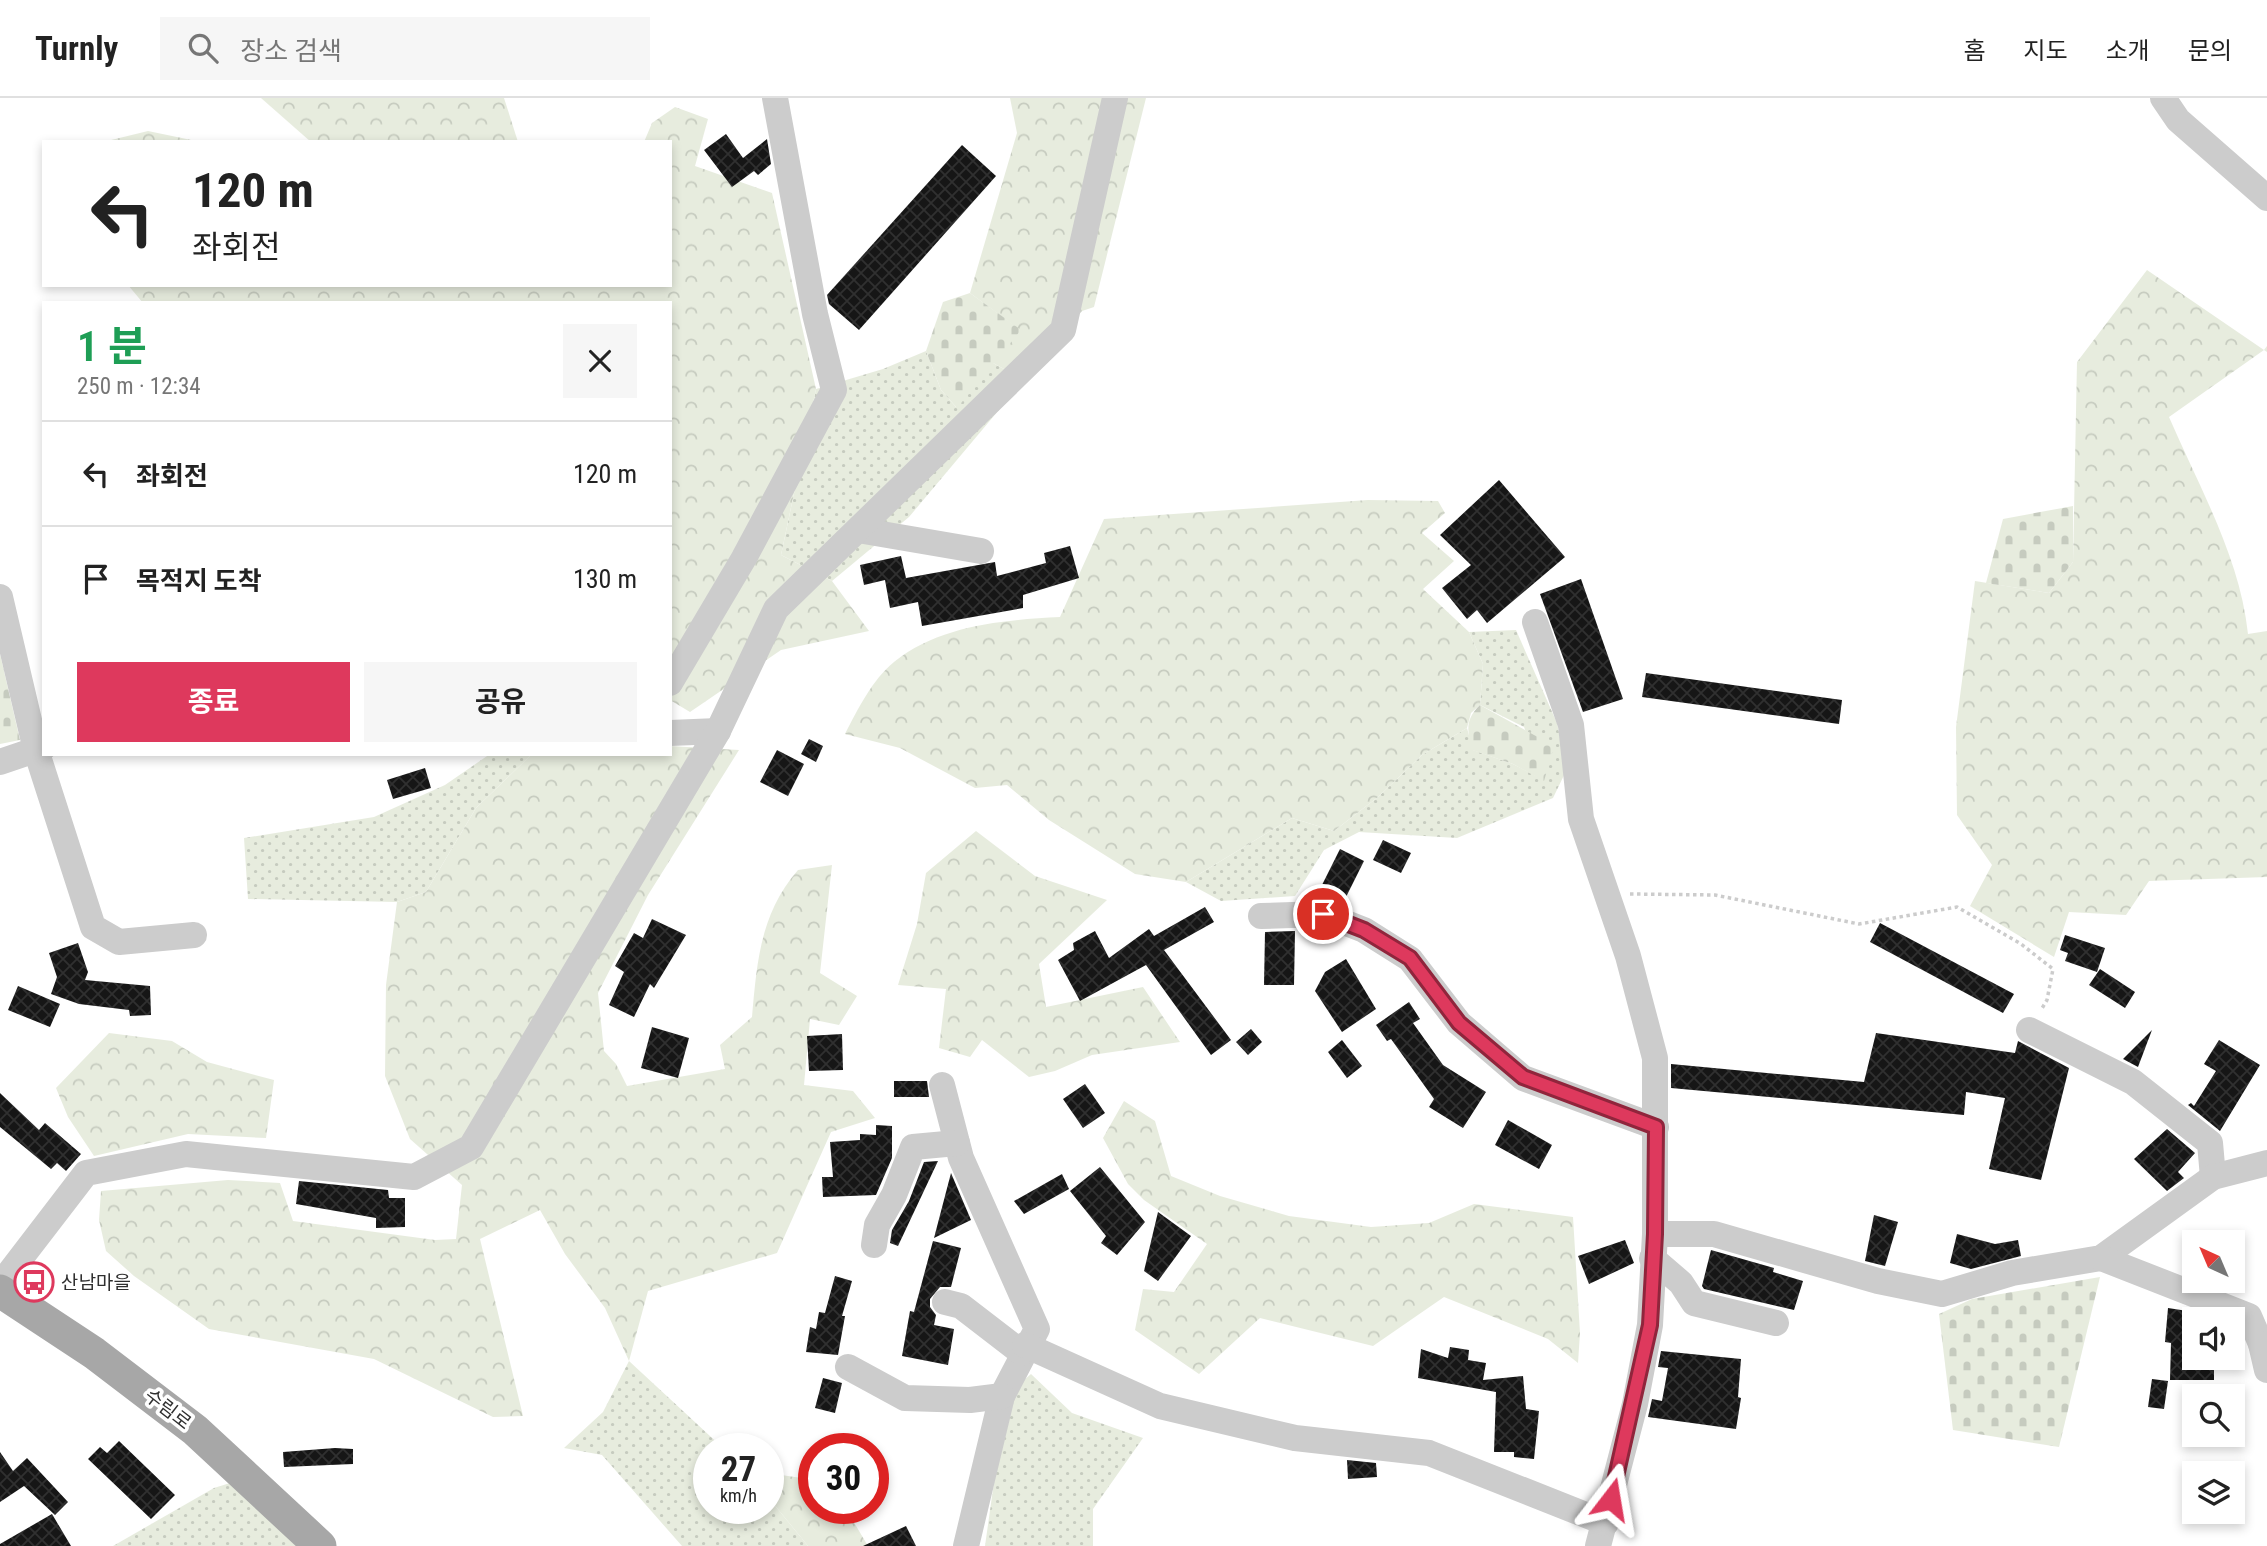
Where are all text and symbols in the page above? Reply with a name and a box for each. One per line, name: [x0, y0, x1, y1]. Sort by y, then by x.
search box: [160, 17, 650, 80]
text: Turnly: [35, 29, 118, 68]
icon: search: [184, 29, 222, 67]
text: 장소 검색: [240, 36, 342, 66]
text: 홈: [1963, 37, 1985, 65]
text: 지도: [2023, 37, 2068, 65]
text: 소개: [2106, 37, 2150, 65]
text: 문의: [2188, 37, 2232, 65]
text: 120 m: [192, 162, 314, 219]
icon: left: [77, 168, 168, 259]
text: 좌회전: [192, 228, 280, 266]
text: 1 분: [77, 322, 147, 371]
button: close: [563, 324, 637, 398]
text: 250 m · 12:34: [77, 373, 201, 400]
icon: left: [77, 455, 115, 493]
text: 120 m: [573, 459, 637, 489]
text: 좌회전: [136, 461, 208, 491]
icon: arrive: [77, 560, 115, 598]
text: 130 m: [573, 564, 637, 594]
text: 목적지 도착: [136, 566, 262, 596]
button: 종료: [77, 662, 350, 742]
button: 공유: [364, 662, 637, 742]
pin: [1293, 884, 1353, 944]
icon: arrive: [1304, 895, 1342, 933]
north arrow: [2182, 1230, 2245, 1293]
map controls: [2182, 1230, 2245, 1524]
bus stop icon: 산남마을: [13, 1261, 55, 1303]
place label: 산남마을: [61, 1271, 131, 1294]
button: sound: [2182, 1307, 2245, 1370]
street label: 수림로: [140, 1384, 196, 1434]
button: search: [2182, 1384, 2245, 1447]
speed limit sign: 30: [798, 1433, 889, 1524]
text: 27: [721, 1449, 756, 1490]
button: layers: [2182, 1461, 2245, 1524]
position arrow: [1574, 1462, 1648, 1536]
text: km/h: [720, 1485, 757, 1506]

